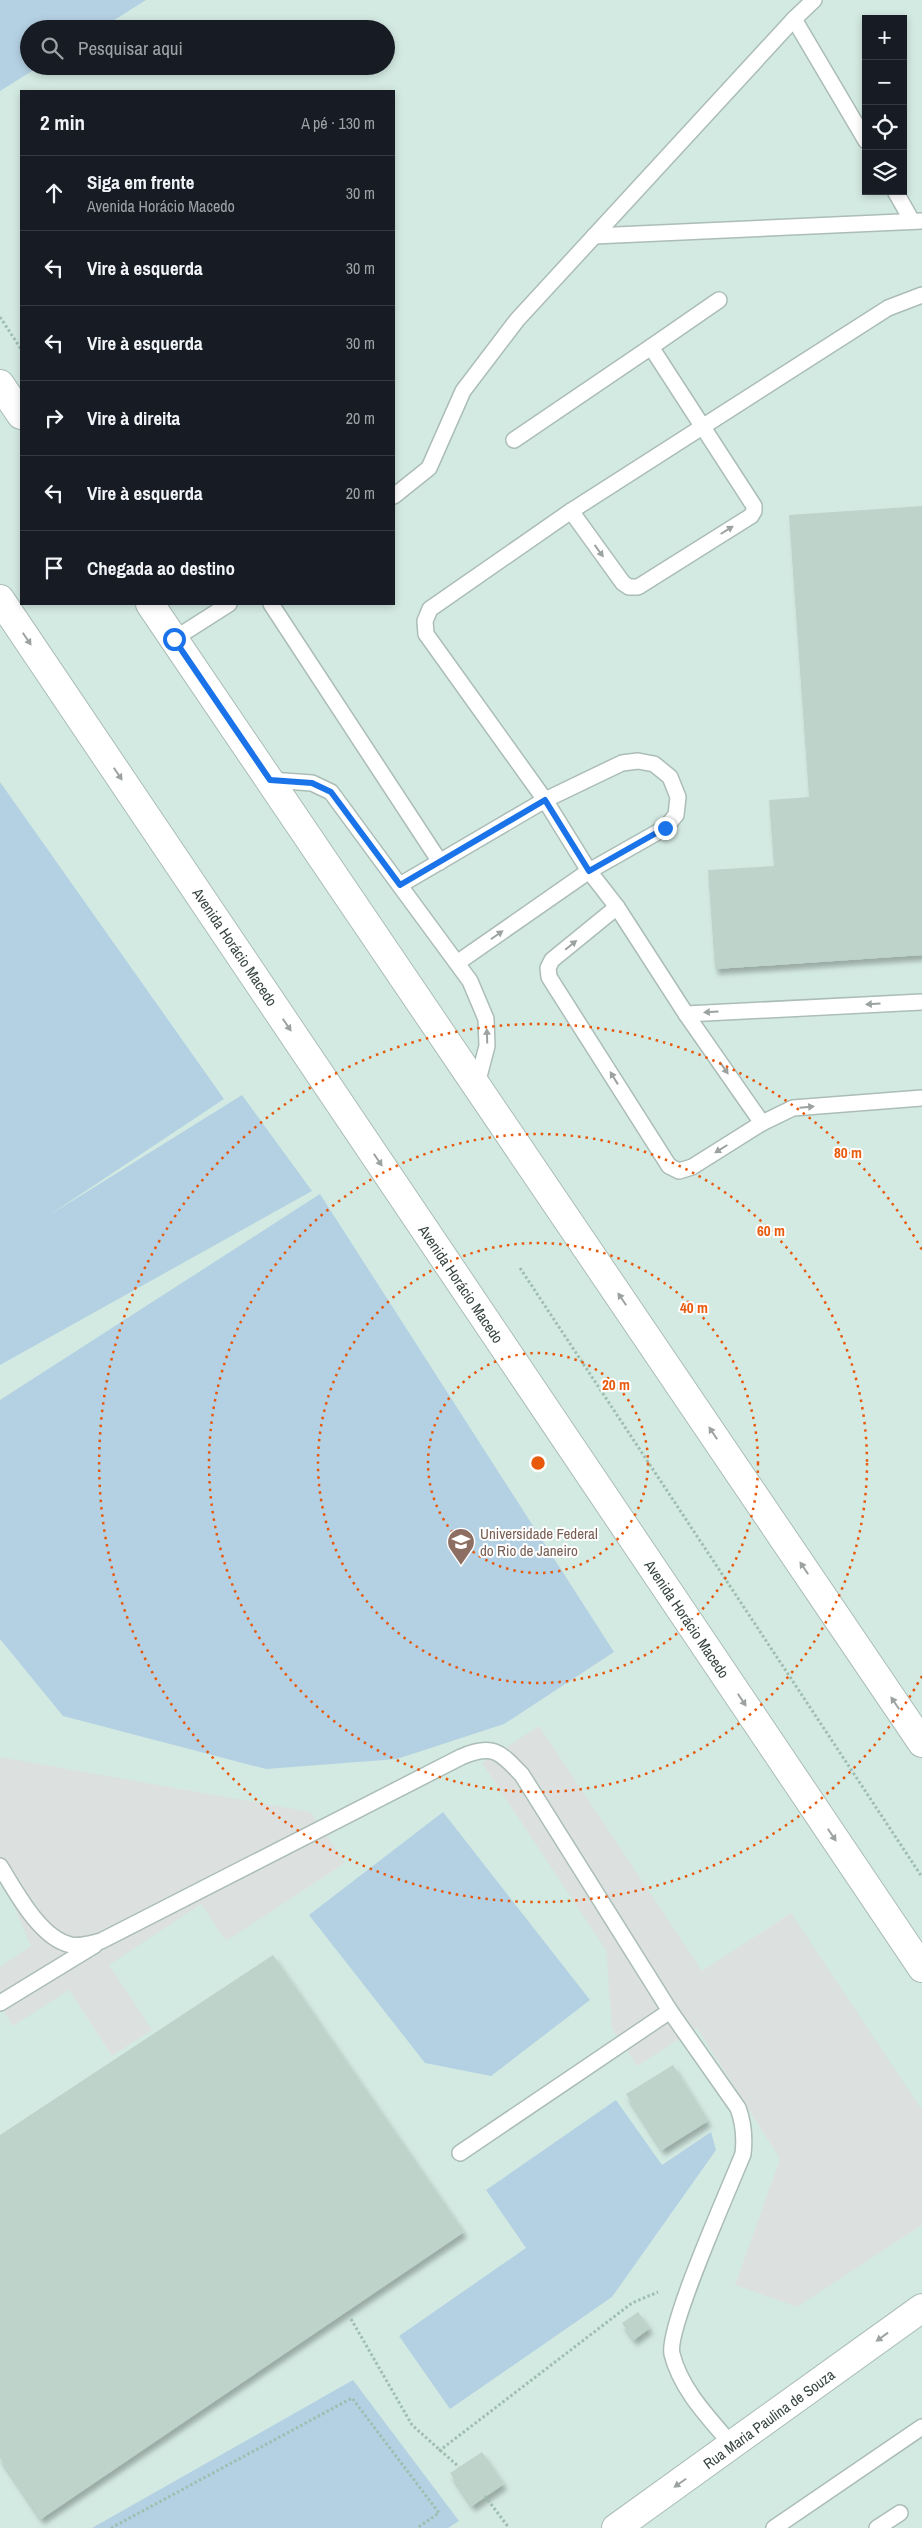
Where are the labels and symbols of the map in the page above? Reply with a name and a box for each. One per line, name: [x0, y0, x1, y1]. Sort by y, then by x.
one-way arrow: [721, 526, 734, 535]
one-way arrow: [594, 544, 605, 557]
route start: [163, 628, 186, 651]
one-way arrow: [22, 633, 32, 646]
one-way arrow: [113, 767, 123, 781]
route end: [654, 817, 677, 840]
street label: Avenida Horácio Macedo: [187, 883, 283, 1010]
one-way arrow: [490, 930, 504, 940]
one-way arrow: [564, 939, 577, 950]
one-way arrow: [865, 1001, 881, 1009]
one-way arrow: [703, 1009, 719, 1017]
one-way arrow: [282, 1018, 292, 1032]
one-way arrow: [483, 1028, 491, 1044]
one-way arrow: [719, 1061, 729, 1075]
one-way arrow: [609, 1072, 618, 1085]
one-way arrow: [800, 1103, 816, 1111]
text: 80 m: [834, 1142, 862, 1163]
one-way arrow: [714, 1144, 727, 1153]
one-way arrow: [373, 1153, 382, 1167]
street label: Avenida Horácio Macedo: [413, 1220, 509, 1347]
text: 60 m: [757, 1220, 785, 1241]
one-way arrow: [617, 1292, 627, 1305]
text: 40 m: [680, 1297, 708, 1318]
text: 20 m: [602, 1374, 630, 1395]
one-way arrow: [708, 1427, 718, 1440]
centre of rings: [529, 1454, 547, 1472]
place label: Universidade Federal do Rio de Janeiro: [480, 1523, 598, 1561]
school or university icon: Universidade Federal do Rio de Janeiro: [446, 1527, 476, 1566]
street label: Avenida Horácio Macedo: [639, 1555, 735, 1682]
one-way arrow: [799, 1561, 809, 1575]
one-way arrow: [737, 1693, 747, 1707]
one-way arrow: [890, 1696, 900, 1709]
one-way arrow: [827, 1828, 837, 1841]
one-way arrow: [876, 2332, 889, 2342]
street label: Rua Maria Paulina de Souza: [699, 2364, 839, 2474]
one-way arrow: [673, 2478, 686, 2488]

